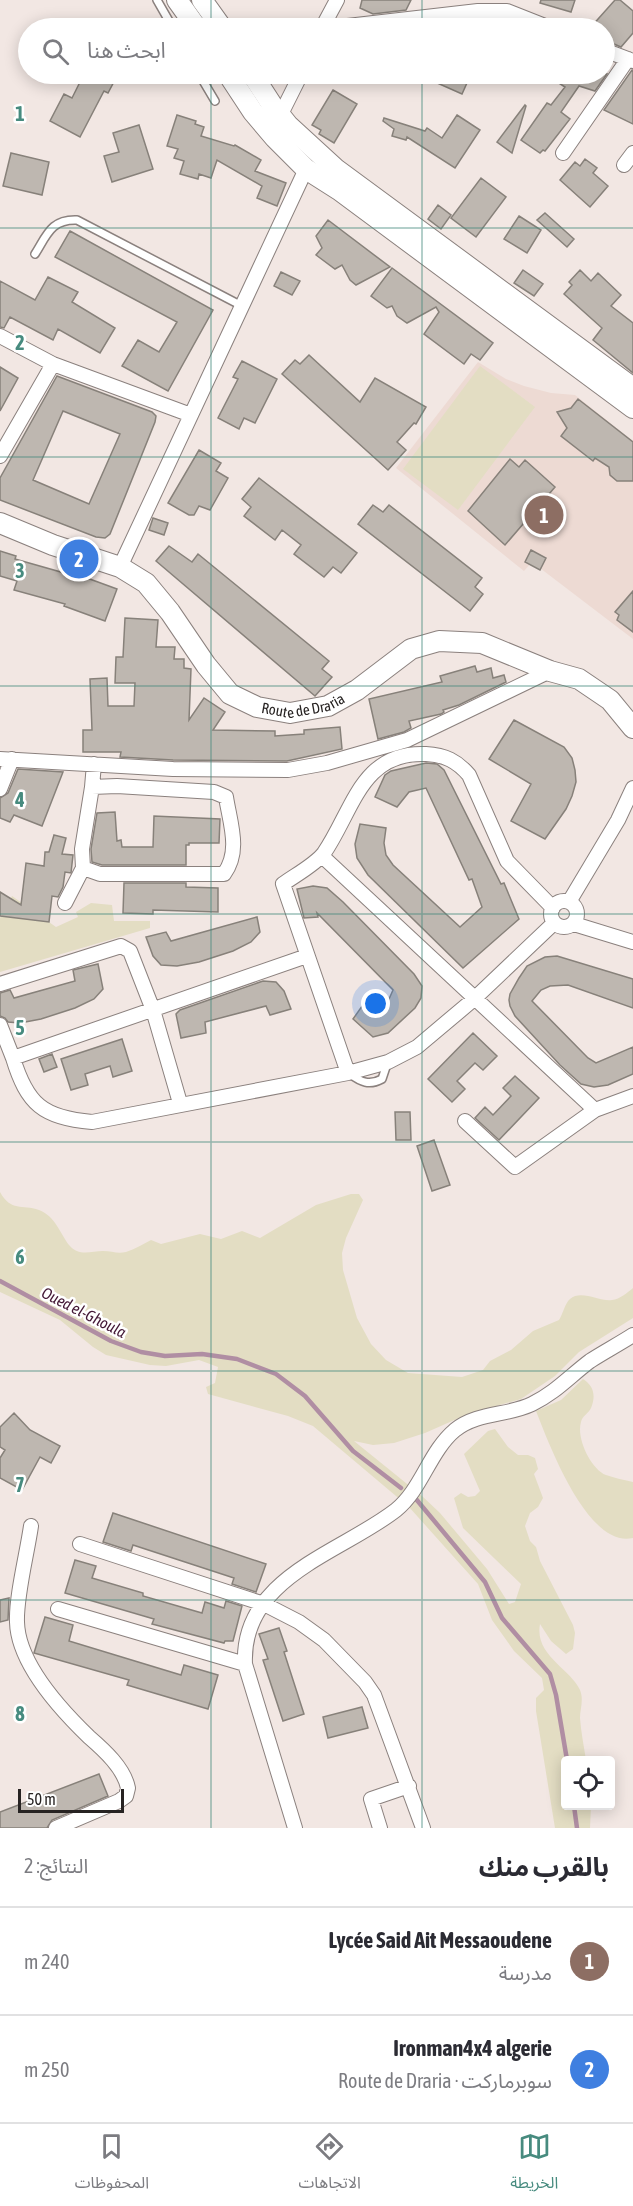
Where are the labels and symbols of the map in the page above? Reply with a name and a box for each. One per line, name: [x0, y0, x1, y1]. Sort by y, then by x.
text: 1: [15, 102, 25, 125]
text: 2: [15, 331, 25, 354]
pin: 1: [524, 492, 564, 538]
pin: 2: [60, 536, 98, 582]
text: 3: [15, 559, 25, 582]
street label: Route de Draria: [260, 690, 347, 721]
text: 4: [14, 788, 25, 811]
your location: [361, 989, 390, 1018]
text: 5: [15, 1016, 25, 1039]
text: 6: [15, 1245, 25, 1268]
water label: Oued el-Ghoula: [39, 1283, 130, 1341]
text: 7: [15, 1473, 25, 1496]
text: 8: [15, 1702, 25, 1725]
scale bar: [18, 1786, 124, 1814]

